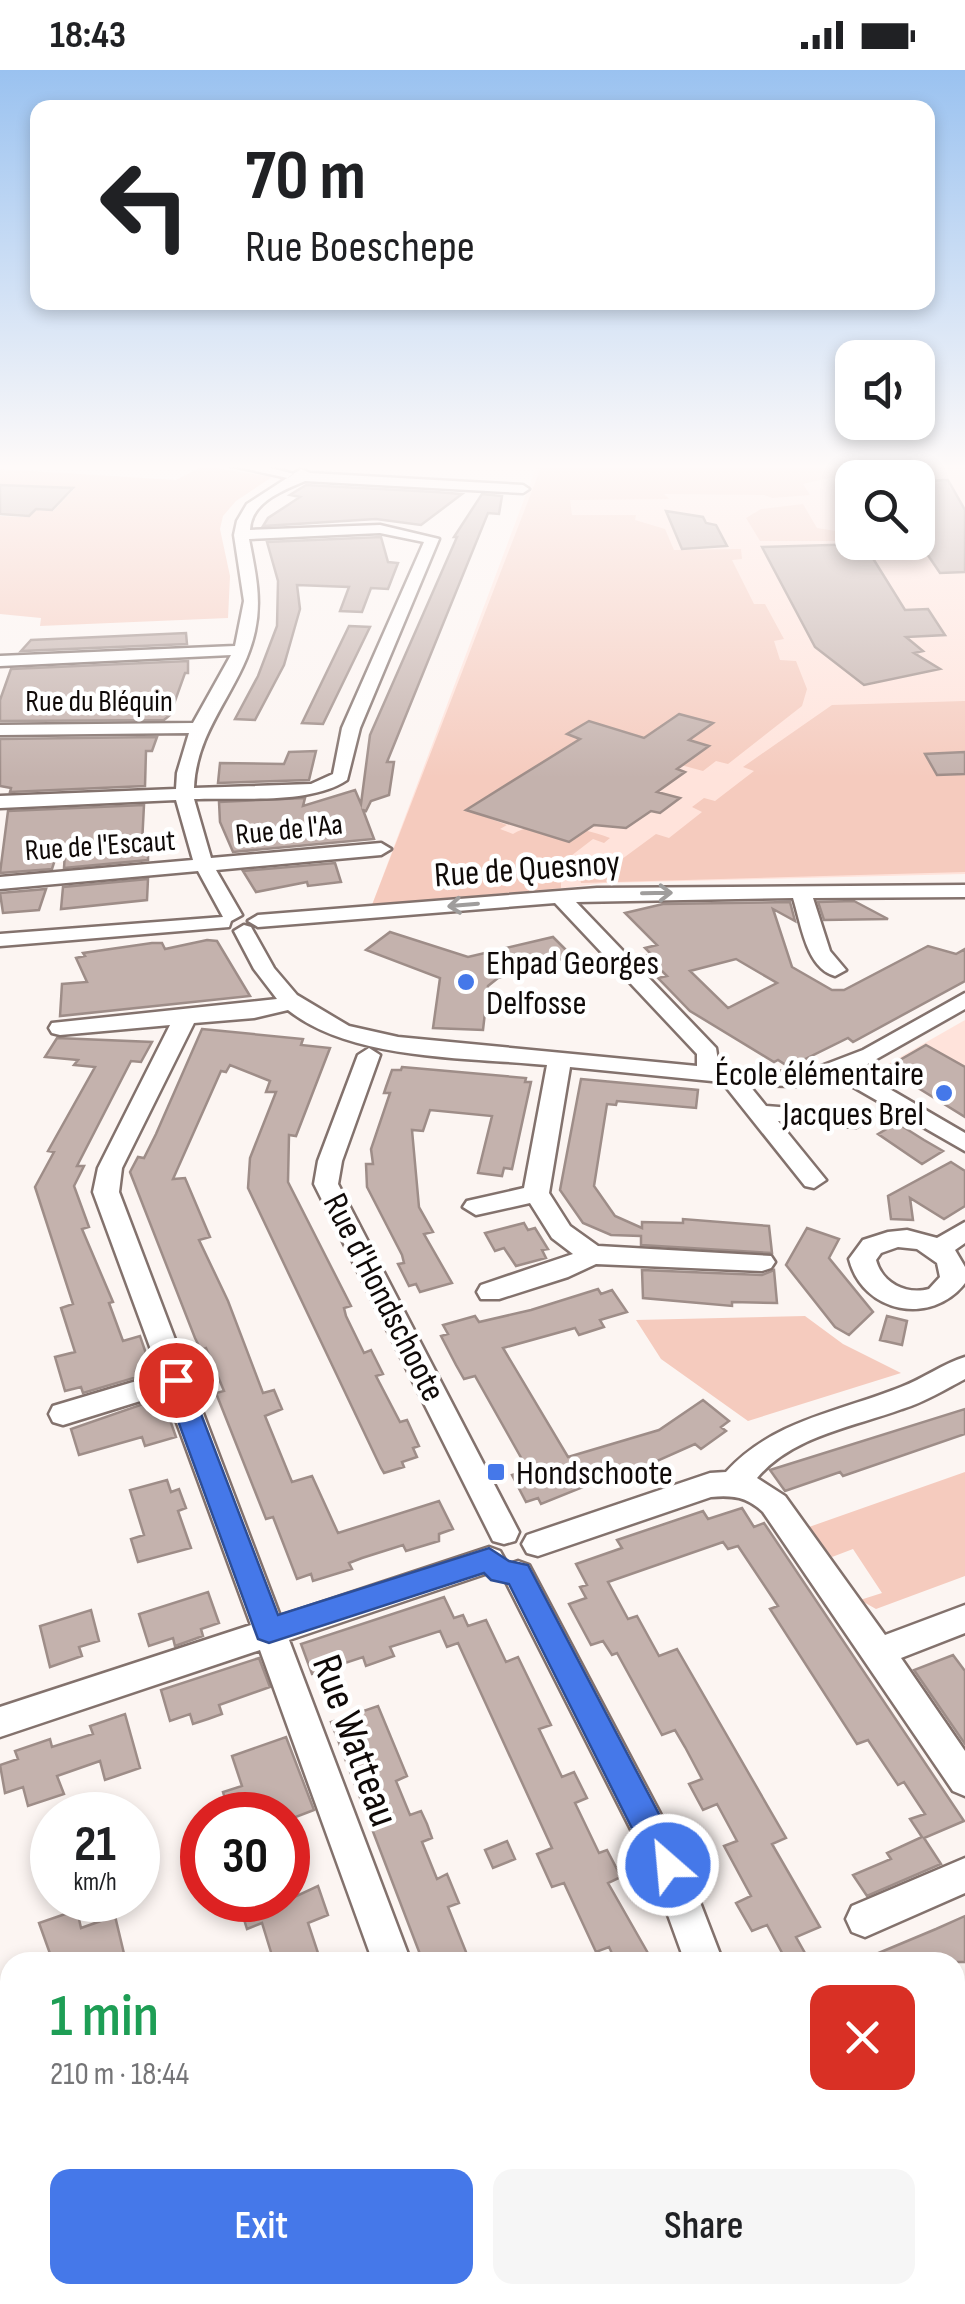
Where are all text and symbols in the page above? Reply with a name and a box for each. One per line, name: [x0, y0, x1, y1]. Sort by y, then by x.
text: 18:43: [50, 13, 126, 58]
text: 70 m: [245, 135, 366, 219]
icon: left: [80, 140, 210, 270]
text: Rue Boeschepe: [245, 220, 475, 275]
map controls: [835, 340, 935, 560]
button: sound: [835, 340, 935, 440]
button: search: [835, 460, 935, 560]
street label: Rue du Bléquin: [25, 684, 173, 720]
street label: Rue de l'Aa: [234, 806, 345, 854]
street label: Rue de l'Escaut: [24, 823, 177, 869]
street label: Rue de Quesnoy: [433, 842, 621, 897]
one-way arrow: [641, 883, 673, 902]
one-way arrow: [447, 896, 479, 915]
place label: Ehpad Georges Delfosse: [486, 942, 659, 1025]
marker: Ehpad Georges Delfosse: [455, 971, 477, 993]
place label: École élémentaire Jacques Brel: [715, 1053, 924, 1136]
marker: École élémentaire Jacques Brel: [933, 1082, 955, 1104]
street label: Rue d'Hondschoote: [313, 1187, 454, 1409]
pin: [134, 1338, 219, 1423]
icon: arrive: [149, 1353, 204, 1408]
place label: Hondschoote: [516, 1452, 673, 1495]
marker: Hondschoote: [485, 1461, 507, 1483]
street label: Rue Watteau: [300, 1648, 409, 1834]
speed limit sign: 30: [180, 1792, 310, 1922]
position arrow: [616, 1813, 720, 1917]
text: 21: [74, 1815, 116, 1875]
text: km/h: [73, 1867, 117, 1898]
text: 1 min: [50, 1981, 159, 2053]
button: close: [810, 1985, 915, 2090]
text: 210 m · 18:44: [50, 2055, 189, 2094]
button: Exit: [50, 2169, 473, 2284]
button: Share: [493, 2169, 915, 2284]

